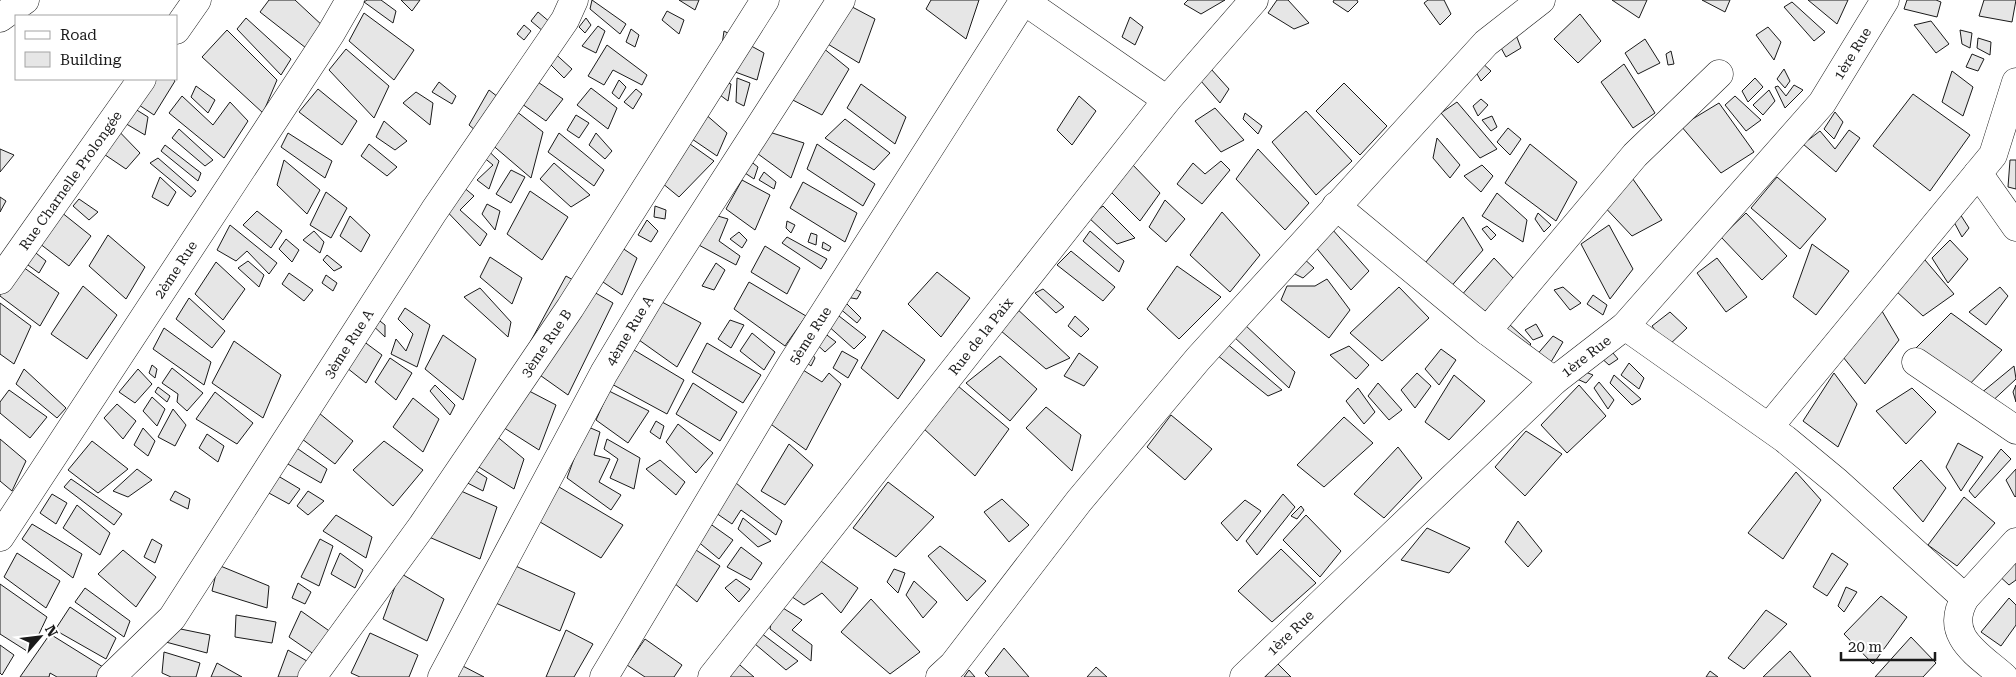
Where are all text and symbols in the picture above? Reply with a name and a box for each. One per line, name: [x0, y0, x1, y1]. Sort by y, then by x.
legend: [15, 15, 178, 80]
street label: 1ère Rue: [1830, 24, 1874, 83]
text: Road: [60, 26, 97, 44]
text: Building: [60, 51, 122, 69]
street label: Rue Charnelle Prolongée: [16, 107, 125, 253]
street label: 2ème Rue: [151, 238, 200, 301]
street label: 4ème Rue A: [602, 292, 657, 368]
street label: Rue de la Paix: [945, 294, 1016, 378]
street label: 5ème Rue: [786, 303, 834, 367]
street label: 3ème Rue A: [320, 306, 377, 381]
street label: 3ème Rue B: [518, 306, 575, 380]
street label: 1ère Rue: [1558, 332, 1614, 380]
street label: 1ère Rue: [1264, 607, 1317, 659]
north arrow: [15, 612, 65, 662]
text: N: [42, 622, 61, 640]
scale bar: [1841, 630, 1935, 662]
text: 20 m: [1848, 638, 1883, 656]

